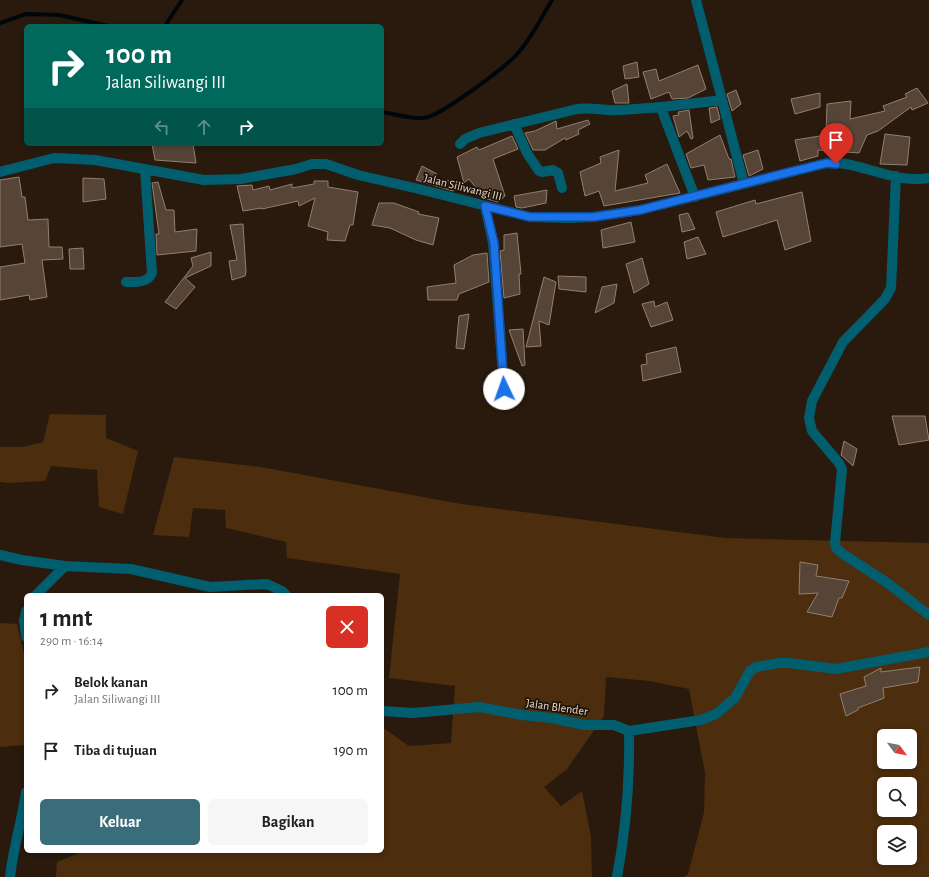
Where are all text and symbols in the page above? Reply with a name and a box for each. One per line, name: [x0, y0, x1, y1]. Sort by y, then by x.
icon: right: [40, 40, 92, 92]
text: 100 m: [106, 41, 172, 69]
text: Jalan Siliwangi III: [106, 74, 226, 92]
icon: left: [151, 116, 173, 138]
icon: ahead: [193, 116, 215, 138]
icon: right: [235, 116, 257, 138]
pin: [819, 123, 853, 164]
icon: arrive: [825, 129, 847, 151]
street label: Jalan Siliwangi III: [423, 172, 503, 202]
position arrow: [483, 368, 525, 410]
button: close: [326, 606, 368, 648]
text: 1 mnt: [40, 607, 92, 631]
text: 290 m · 16:14: [40, 635, 103, 648]
text: Belok kanan: [74, 675, 148, 690]
icon: right: [40, 680, 62, 702]
text: 100 m: [333, 683, 368, 698]
text: Jalan Siliwangi III: [74, 693, 161, 706]
street label: Jalan Blender: [525, 697, 589, 717]
north arrow: [877, 729, 917, 769]
map controls: [877, 729, 917, 865]
icon: arrive: [40, 740, 62, 762]
text: Tiba di tujuan: [74, 743, 157, 758]
text: 190 m: [333, 743, 368, 758]
button: search: [877, 777, 917, 817]
button: Keluar: [40, 799, 200, 845]
button: Bagikan: [208, 799, 368, 845]
button: layers: [877, 825, 917, 865]

